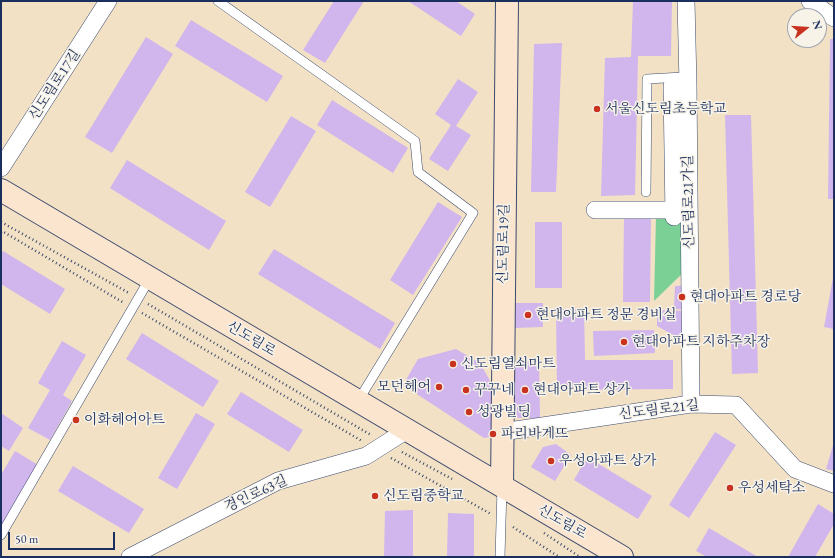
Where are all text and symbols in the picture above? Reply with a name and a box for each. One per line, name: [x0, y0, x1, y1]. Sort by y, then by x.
north arrow: [787, 8, 827, 48]
text: N: [810, 18, 826, 31]
street label: 신도림로17길: [26, 46, 84, 124]
place label: 서울신도림초등학교: [605, 101, 727, 117]
marker: 서울신도림초등학교: [592, 104, 602, 114]
street label: 신도림로21가길: [680, 155, 698, 249]
street label: 신도림로19길: [495, 203, 513, 285]
place label: 현대아파트 경로당: [690, 289, 801, 305]
marker: 현대아파트 경로당: [677, 292, 687, 302]
place label: 현대아파트 정문 경비실: [536, 307, 677, 323]
marker: 현대아파트 정문 경비실: [523, 310, 533, 320]
street label: 신도림로: [223, 318, 279, 360]
place label: 현대아파트 지하주차장: [632, 334, 770, 350]
marker: 현대아파트 지하주차장: [619, 337, 629, 347]
place label: 신도림열쇠마트: [461, 356, 556, 372]
marker: 신도림열쇠마트: [448, 359, 458, 369]
place label: 모던헤어: [377, 379, 431, 395]
marker: 모던헤어: [434, 382, 444, 392]
place label: 꾸꾸네: [474, 382, 515, 398]
place label: 현대아파트 상가: [533, 382, 630, 398]
marker: 꾸꾸네: [461, 385, 471, 395]
marker: 현대아파트 상가: [520, 385, 530, 395]
street label: 신도림로21길: [618, 397, 700, 423]
place label: 성광빌딩: [477, 404, 531, 420]
marker: 성광빌딩: [464, 407, 474, 417]
place label: 이화헤어아트: [84, 412, 165, 428]
marker: 이화헤어아트: [71, 415, 81, 425]
place label: 파리바게뜨: [501, 426, 569, 442]
marker: 파리바게뜨: [488, 429, 498, 439]
place label: 우성아파트 상가: [559, 453, 656, 469]
marker: 우성아파트 상가: [546, 456, 556, 466]
street label: 경인로63길: [222, 472, 290, 516]
place label: 우성세탁소: [738, 480, 806, 496]
marker: 우성세탁소: [725, 483, 735, 493]
place label: 신도림중학교: [383, 488, 464, 504]
marker: 신도림중학교: [370, 491, 380, 501]
street label: 신도림로: [534, 501, 590, 543]
scale bar: [10, 524, 117, 550]
text: 50 m: [15, 531, 38, 547]

